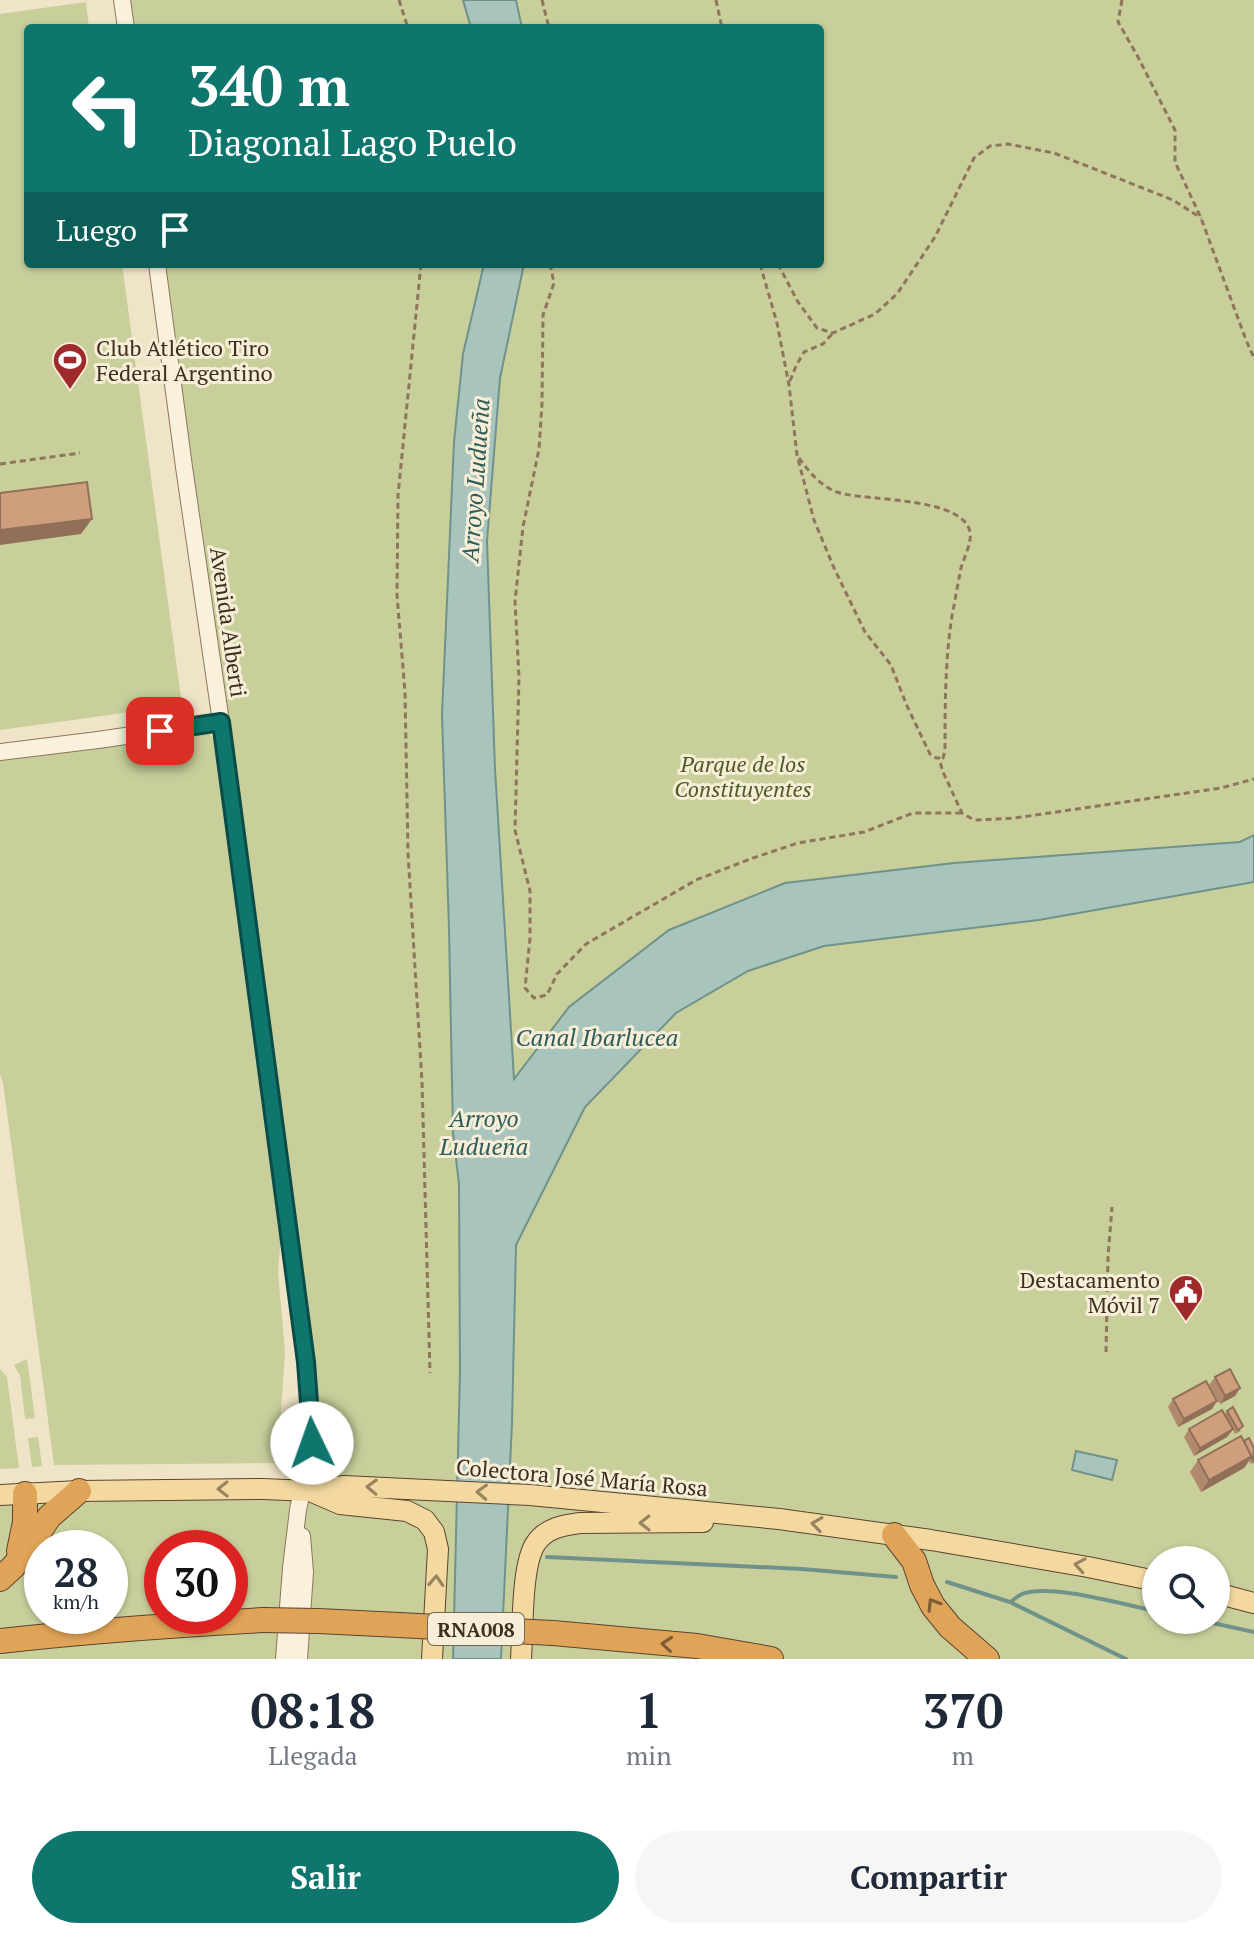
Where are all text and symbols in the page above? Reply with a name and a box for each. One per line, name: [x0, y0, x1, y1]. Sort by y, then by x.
text: 340 m: [188, 48, 350, 122]
icon: left: [56, 56, 160, 160]
text: Diagonal Lago Puelo: [188, 119, 517, 166]
icon: arrive: [153, 208, 197, 252]
text: Luego: [56, 210, 137, 250]
place label: Club Atlético Tiro Federal Argentino: [96, 333, 273, 387]
sports icon: Club Atlético Tiro Federal Argentino: [51, 341, 89, 391]
water label: Arroyo Ludueña: [453, 397, 497, 565]
street label: Avenida Alberti: [204, 545, 254, 699]
pin: [126, 697, 194, 765]
icon: arrive: [138, 709, 182, 753]
park label: Parque de los Constituyentes: [674, 749, 812, 803]
water label: Canal Ibarlucea: [516, 1021, 678, 1053]
water label: Arroyo Ludueña: [439, 1102, 528, 1162]
place label: Destacamento Móvil 7: [1020, 1265, 1160, 1319]
public building icon: Destacamento Móvil 7: [1167, 1273, 1205, 1323]
position arrow: [270, 1401, 354, 1485]
street label: Colectora José María Rosa: [455, 1452, 709, 1502]
one-way arrow: [365, 1478, 378, 1495]
one-way arrow: [216, 1480, 229, 1498]
one-way arrow: [475, 1484, 488, 1501]
one-way arrow: [638, 1514, 651, 1532]
one-way arrow: [810, 1516, 824, 1533]
speed limit sign: 30: [144, 1530, 248, 1634]
text: 28: [53, 1545, 99, 1598]
map controls: [1142, 1546, 1230, 1634]
button: search: [1142, 1546, 1230, 1634]
one-way arrow: [1073, 1558, 1086, 1575]
one-way arrow: [427, 1574, 444, 1587]
text: km/h: [53, 1588, 99, 1615]
one-way arrow: [928, 1598, 943, 1613]
road number: RNA008: [428, 1613, 524, 1645]
one-way arrow: [660, 1635, 673, 1652]
text: 08:18: [250, 1678, 375, 1742]
text: 1: [635, 1678, 662, 1742]
text: 370: [922, 1678, 1004, 1742]
text: Llegada: [268, 1738, 358, 1772]
text: min: [626, 1738, 672, 1772]
text: m: [952, 1738, 974, 1772]
button: Salir: [32, 1831, 619, 1923]
button: Compartir: [635, 1831, 1222, 1923]

